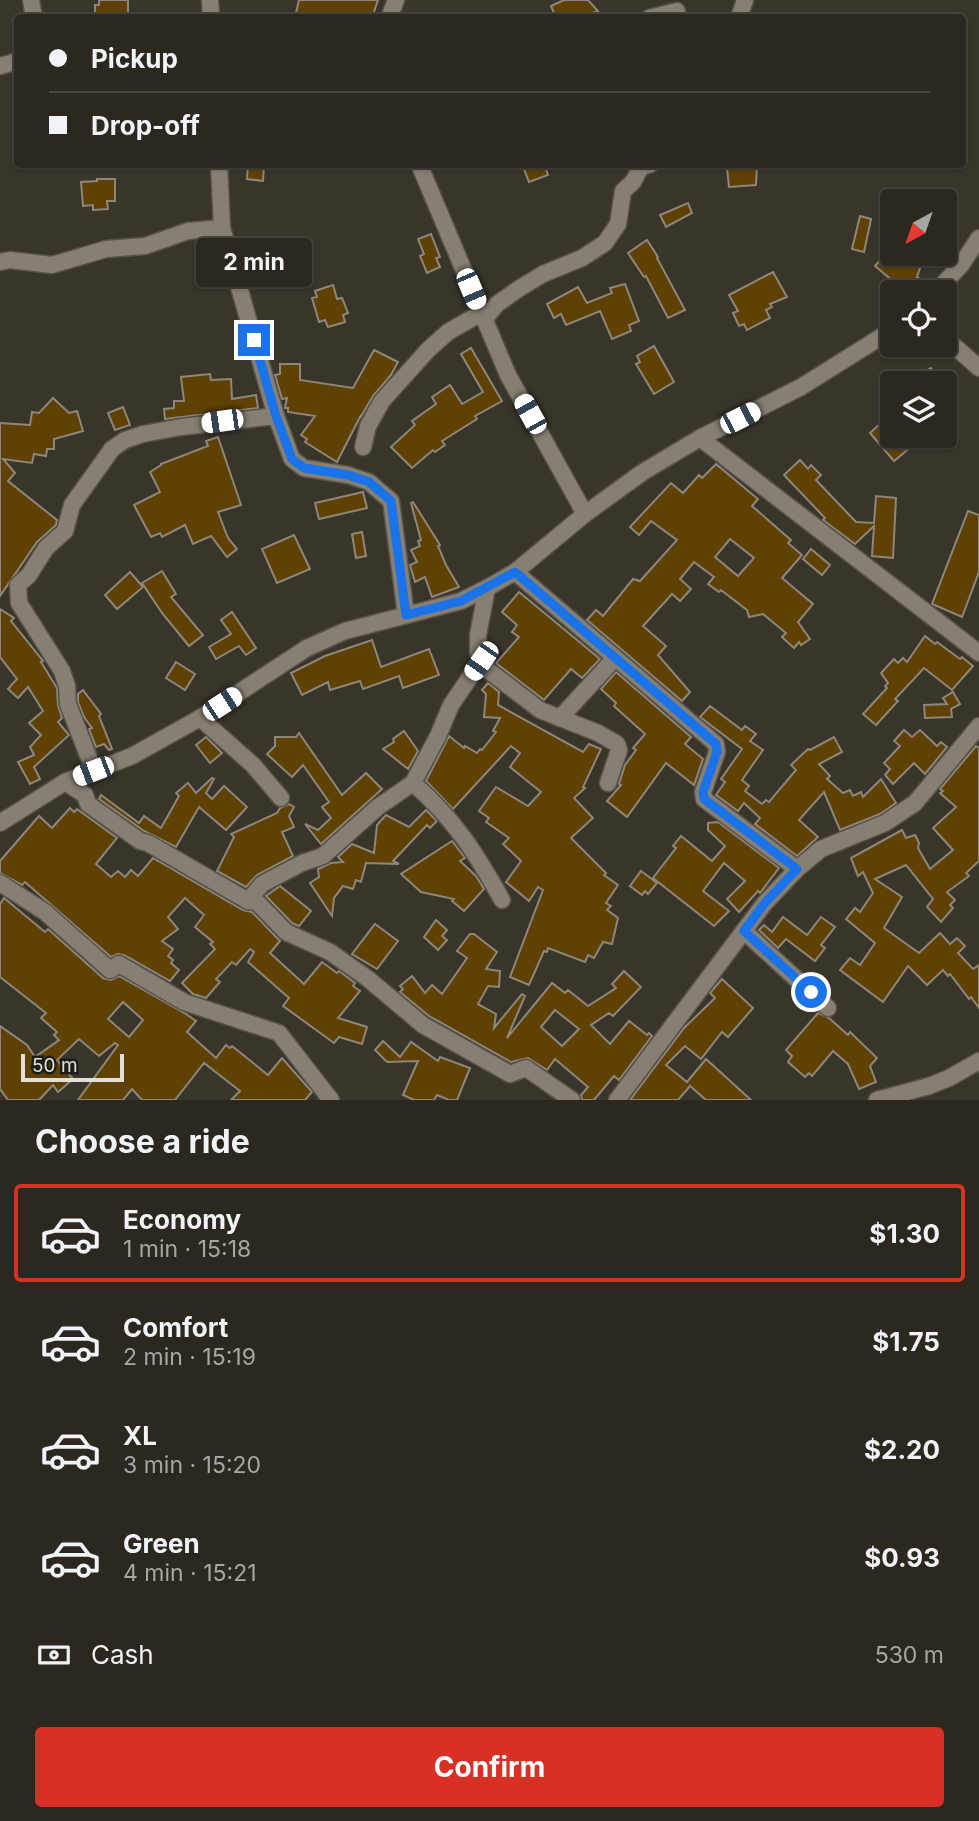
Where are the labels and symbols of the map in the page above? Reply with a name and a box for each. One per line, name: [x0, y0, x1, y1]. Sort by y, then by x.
north arrow: [880, 189, 957, 266]
callout: 2 min: [196, 238, 312, 288]
car: [454, 266, 489, 312]
route end: [238, 324, 270, 356]
car: [511, 391, 550, 437]
car: [717, 399, 764, 437]
car: [200, 408, 245, 434]
car: [461, 638, 502, 684]
car: [199, 684, 246, 724]
car: [70, 754, 117, 788]
route start: [795, 976, 827, 1008]
scale bar: [21, 1051, 124, 1083]

